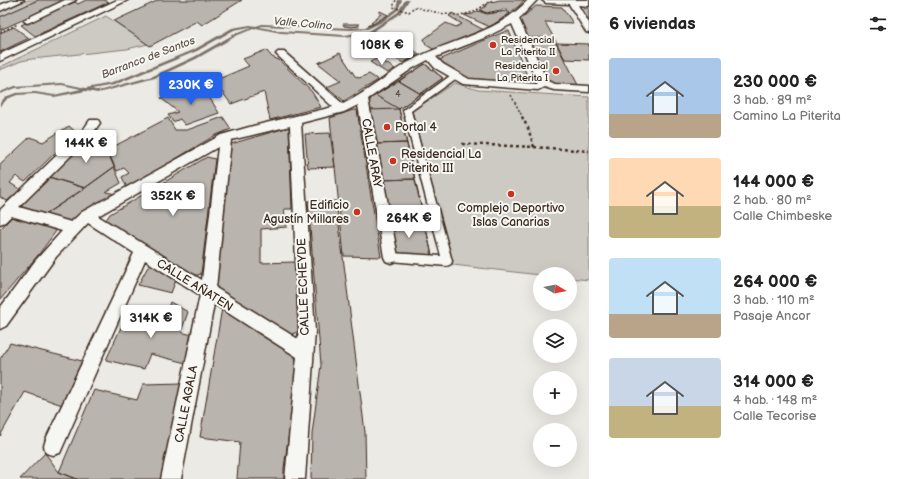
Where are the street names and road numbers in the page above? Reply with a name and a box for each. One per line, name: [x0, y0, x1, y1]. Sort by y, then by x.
street label: CALLE ARAY: [358, 117, 385, 190]
street label: CALLE ECHEYDE: [294, 238, 313, 336]
street label: CALLE AÑATEN: [154, 254, 237, 315]
street label: CALLE AGALA: [172, 364, 201, 444]

